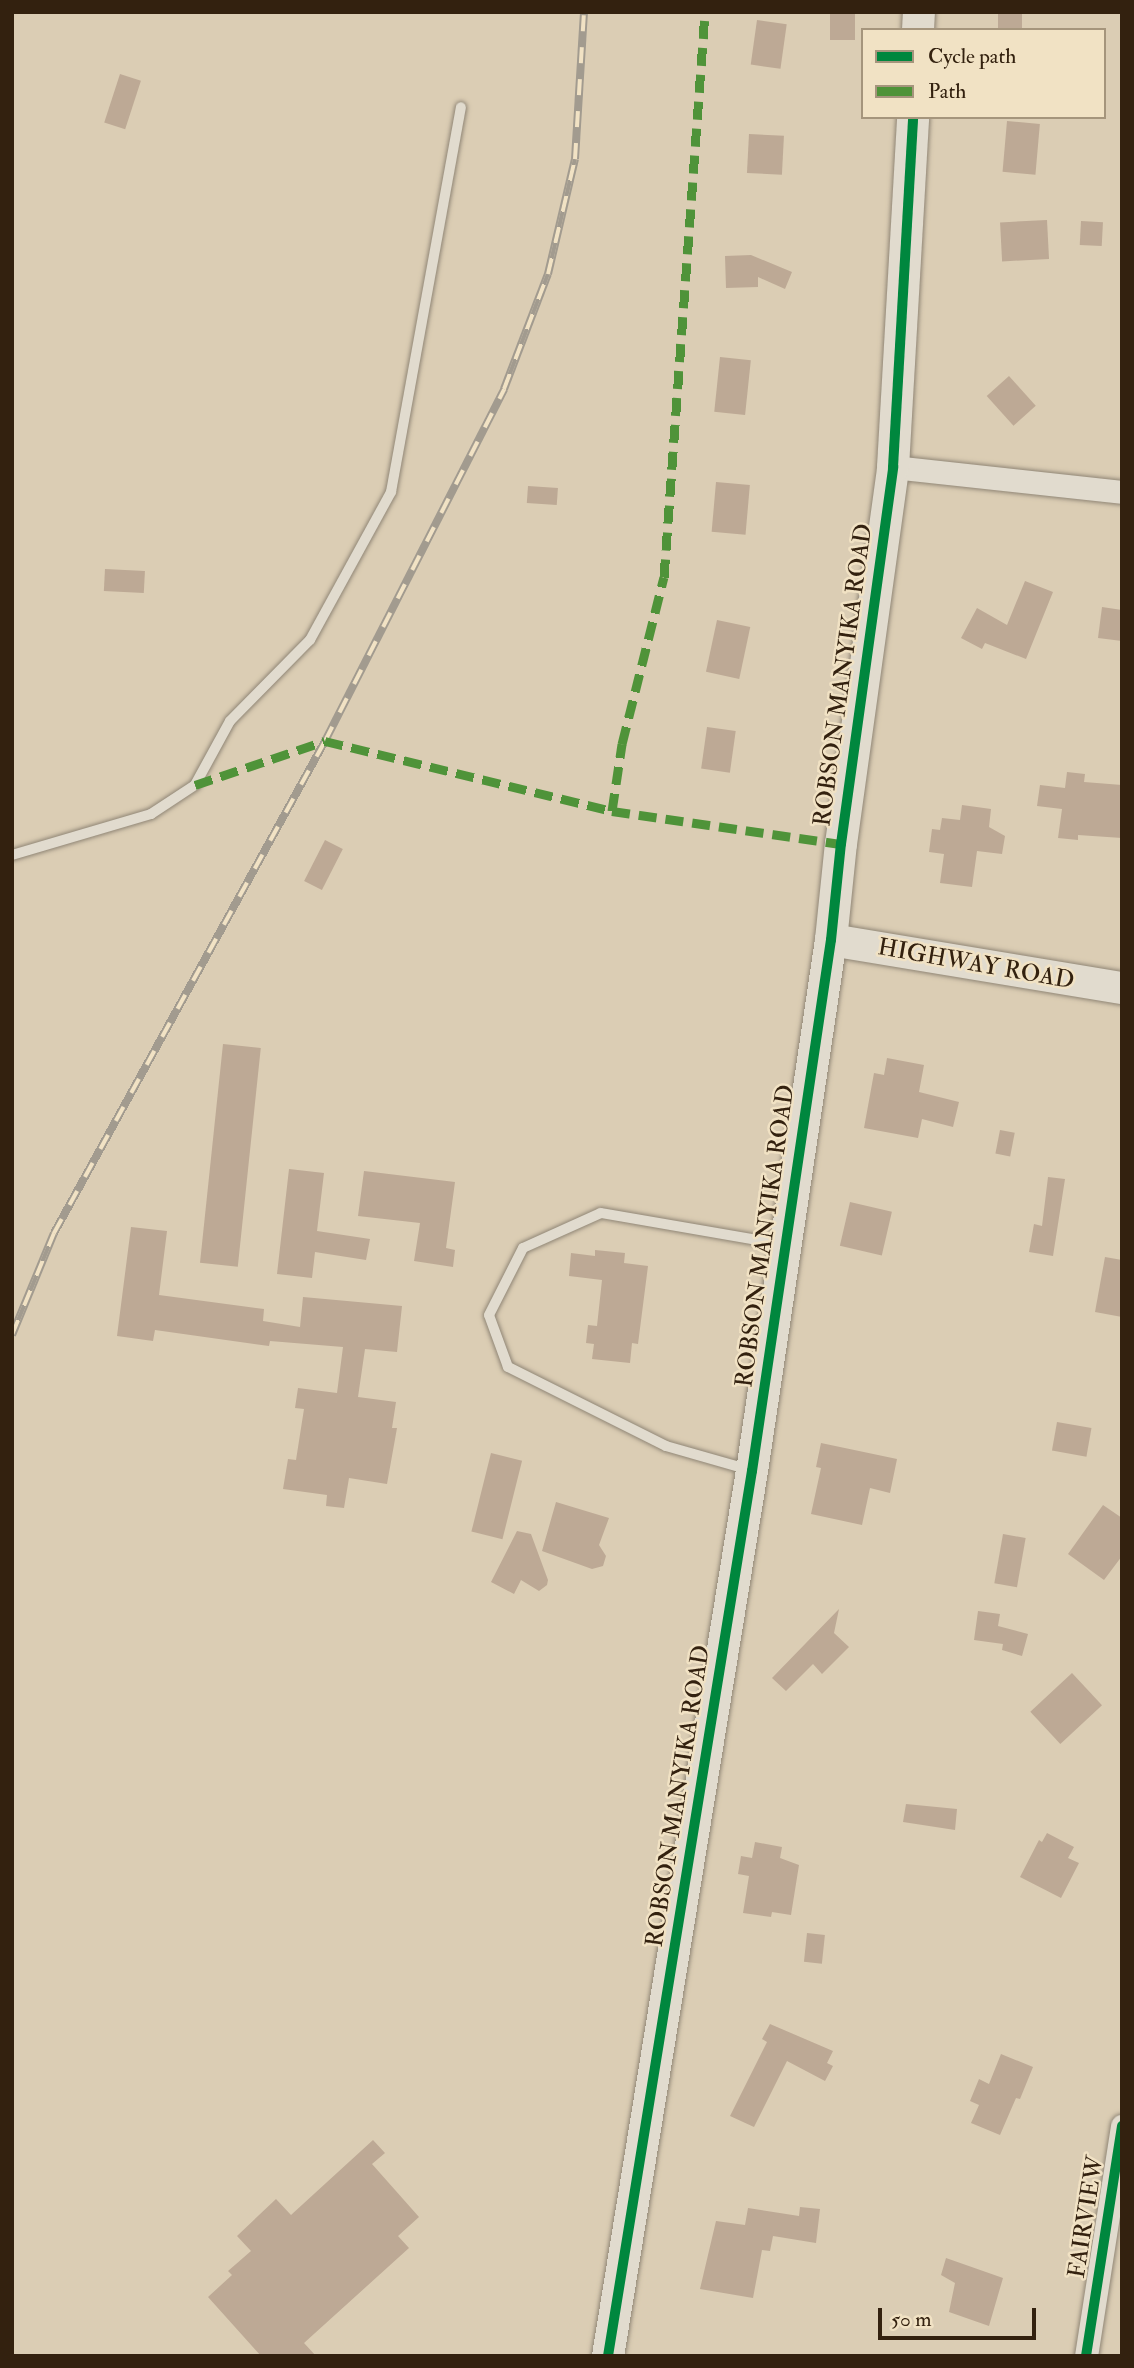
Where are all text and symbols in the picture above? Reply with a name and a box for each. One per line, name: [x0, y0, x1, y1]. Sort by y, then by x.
legend: [861, 28, 1106, 119]
text: Cycle path: [928, 43, 1016, 70]
text: Path: [928, 78, 966, 105]
street label: ROBSON MANYIKA ROAD: [807, 522, 879, 828]
street label: HIGHWAY ROAD: [876, 933, 1076, 995]
street label: ROBSON MANYIKA ROAD: [729, 1083, 801, 1389]
street label: ROBSON MANYIKA ROAD: [640, 1643, 716, 1949]
street label: FAIRVIEW: [1062, 2154, 1110, 2280]
scale bar: [882, 2294, 1040, 2338]
text: 50 m: [891, 2306, 932, 2333]

